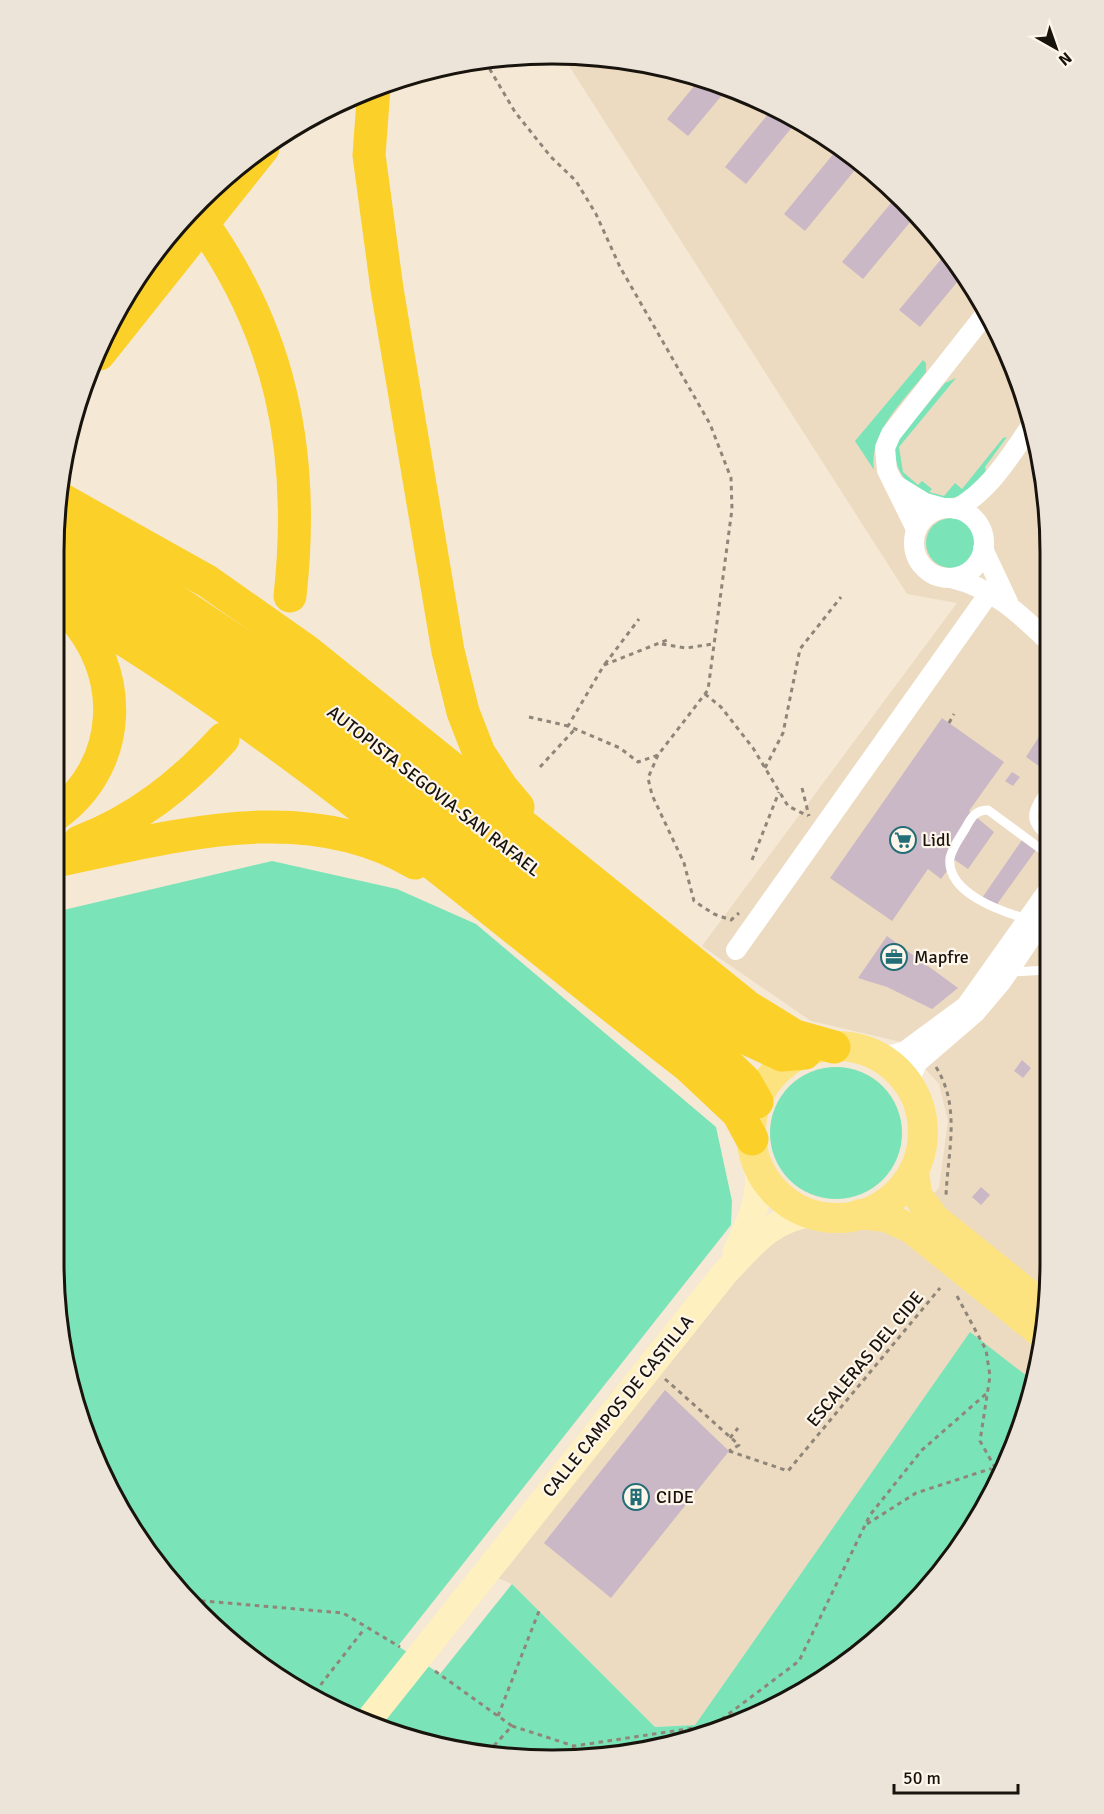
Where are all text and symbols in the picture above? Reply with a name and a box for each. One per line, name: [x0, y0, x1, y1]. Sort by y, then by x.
north arrow: [1026, 18, 1086, 78]
text: N: [1054, 47, 1076, 70]
street label: AUTOPISTA SEGOVIA-SAN RAFAEL: [323, 701, 545, 881]
supermarket icon: Lidl: [888, 825, 918, 855]
place label: Lidl: [922, 829, 951, 851]
office icon: Mapfre: [879, 942, 909, 972]
place label: Mapfre: [914, 946, 969, 968]
street label: ESCALERAS DEL CIDE: [802, 1287, 928, 1431]
street label: CALLE CAMPOS DE CASTILLA: [538, 1311, 698, 1501]
building icon: CIDE: [621, 1482, 651, 1512]
place label: CIDE: [656, 1486, 694, 1508]
scale bar: [894, 1757, 1018, 1795]
text: 50 m: [903, 1767, 941, 1789]

